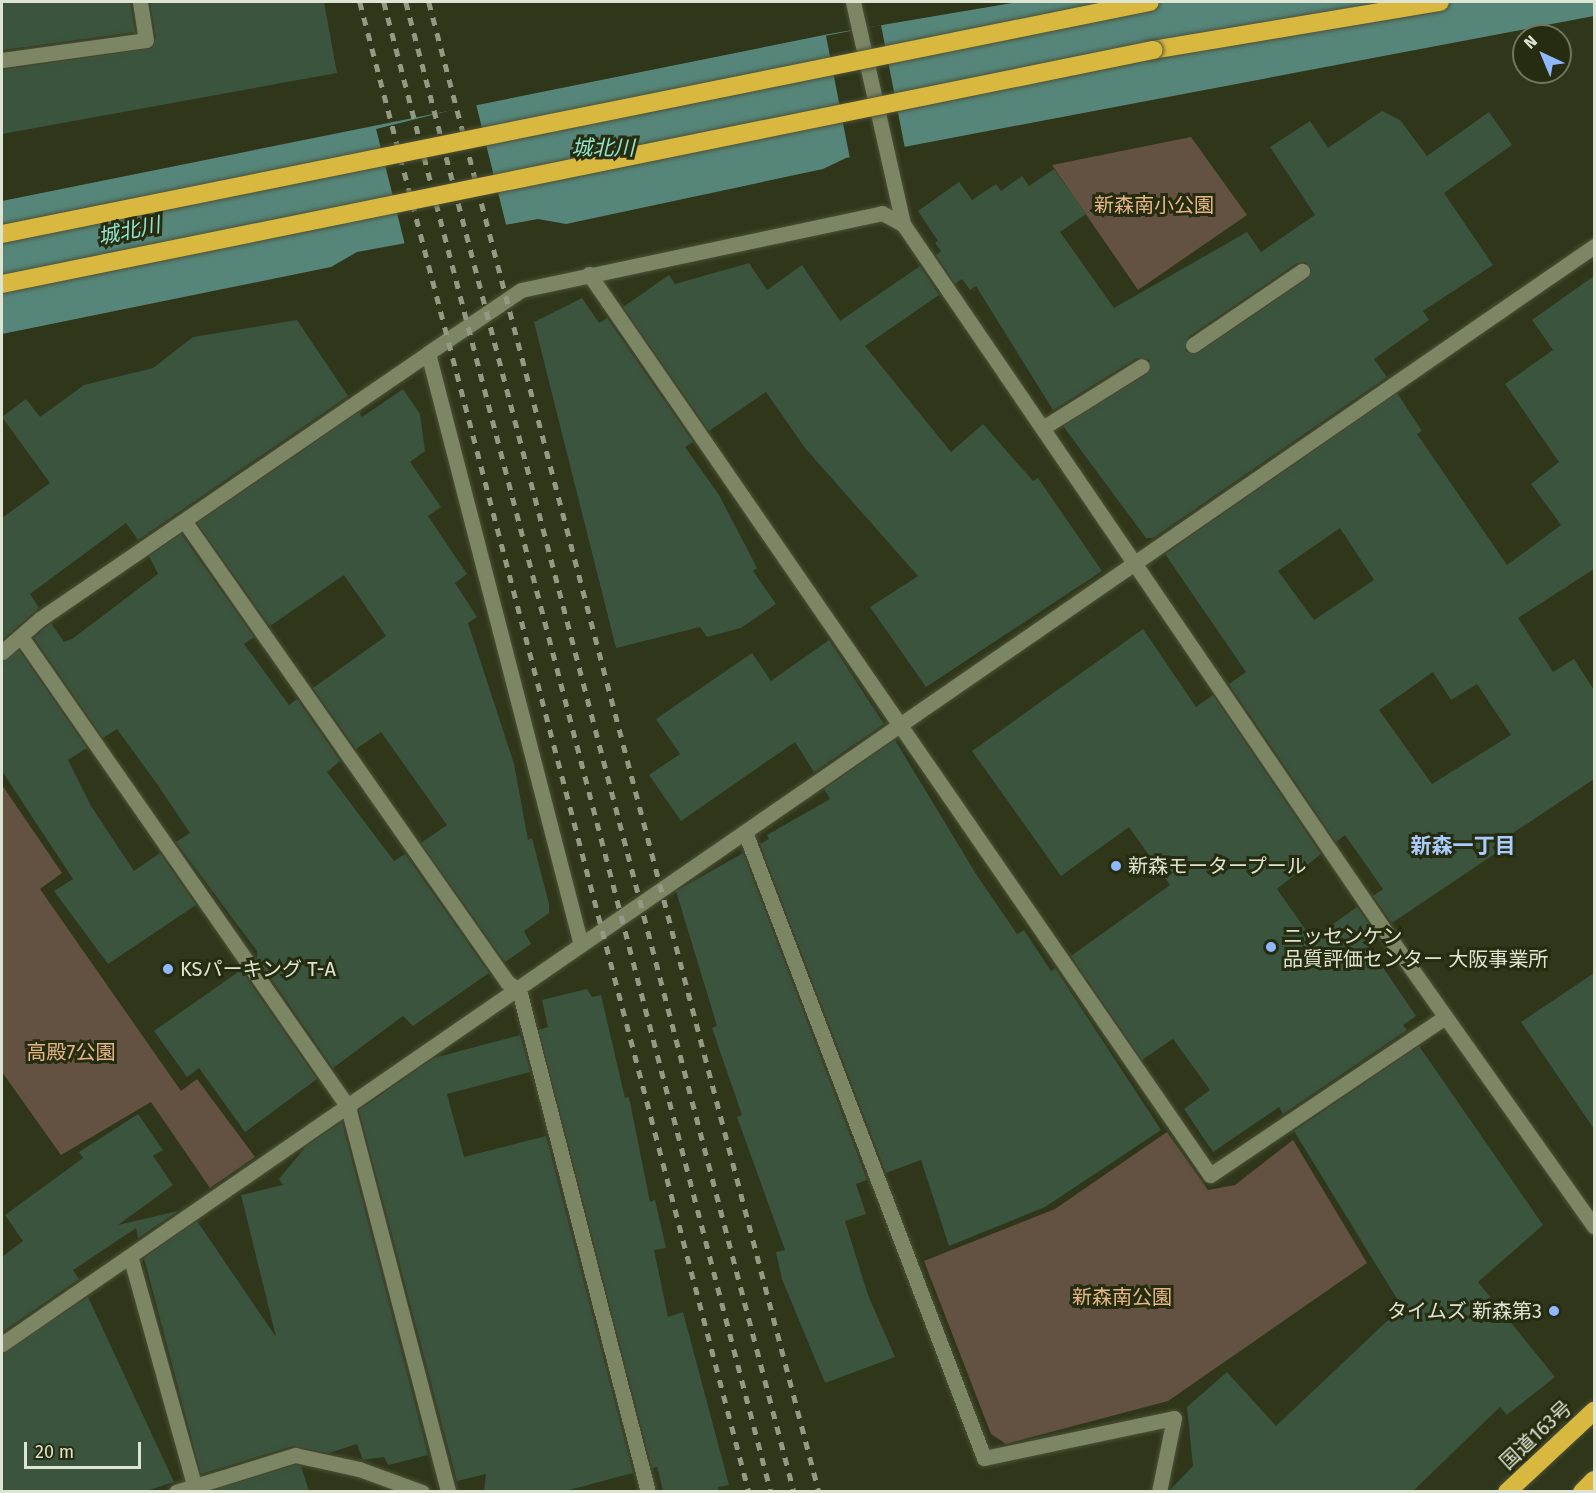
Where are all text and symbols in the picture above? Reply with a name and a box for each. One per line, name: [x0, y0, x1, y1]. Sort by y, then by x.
north arrow: [1512, 24, 1572, 84]
text: N: [1520, 32, 1541, 53]
water label: 城北川: [572, 135, 634, 161]
park label: 新森南小公園: [1094, 193, 1214, 217]
water label: 城北川: [96, 212, 162, 250]
district label: 新森一丁目: [1411, 833, 1515, 859]
place label: 新森モータープール: [1128, 854, 1308, 878]
marker: 新森モータープール: [1109, 859, 1123, 873]
place label: ニッセンケン 品質評価センター 大阪事業所: [1283, 924, 1548, 971]
marker: ニッセンケン 品質評価センター 大阪事業所: [1264, 940, 1278, 954]
place label: KSパーキング T-A: [180, 957, 336, 981]
marker: KSパーキング T-A: [161, 962, 175, 976]
park label: 高殿7公園: [27, 1040, 115, 1064]
park label: 新森南公園: [1072, 1285, 1172, 1309]
place label: タイムズ 新森第3: [1387, 1299, 1542, 1323]
marker: タイムズ 新森第3: [1547, 1304, 1561, 1318]
street label: 国道163号: [1495, 1396, 1577, 1474]
scale bar: [27, 1430, 144, 1468]
text: 20 m: [35, 1441, 74, 1463]

